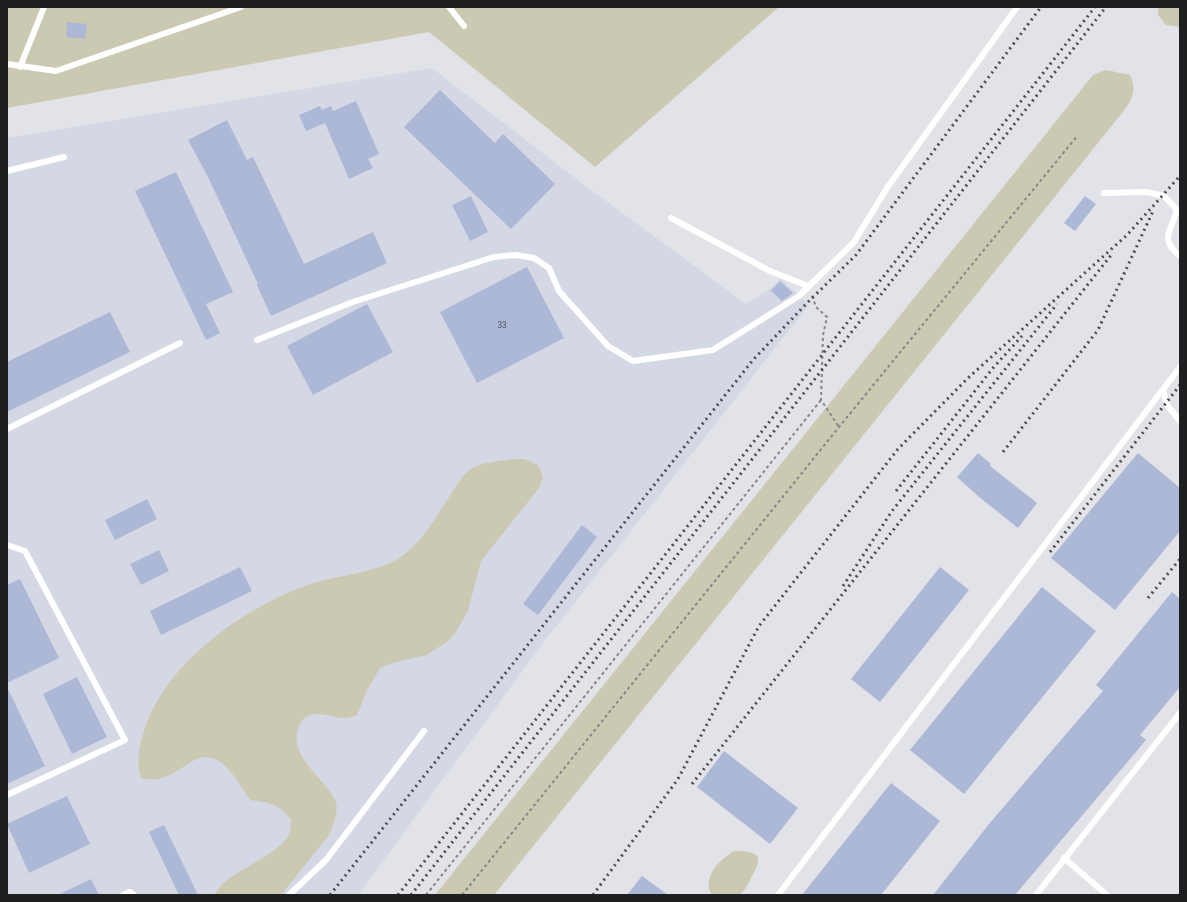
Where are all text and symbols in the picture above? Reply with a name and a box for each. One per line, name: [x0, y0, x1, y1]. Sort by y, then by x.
house number: 33: [497, 319, 507, 331]

